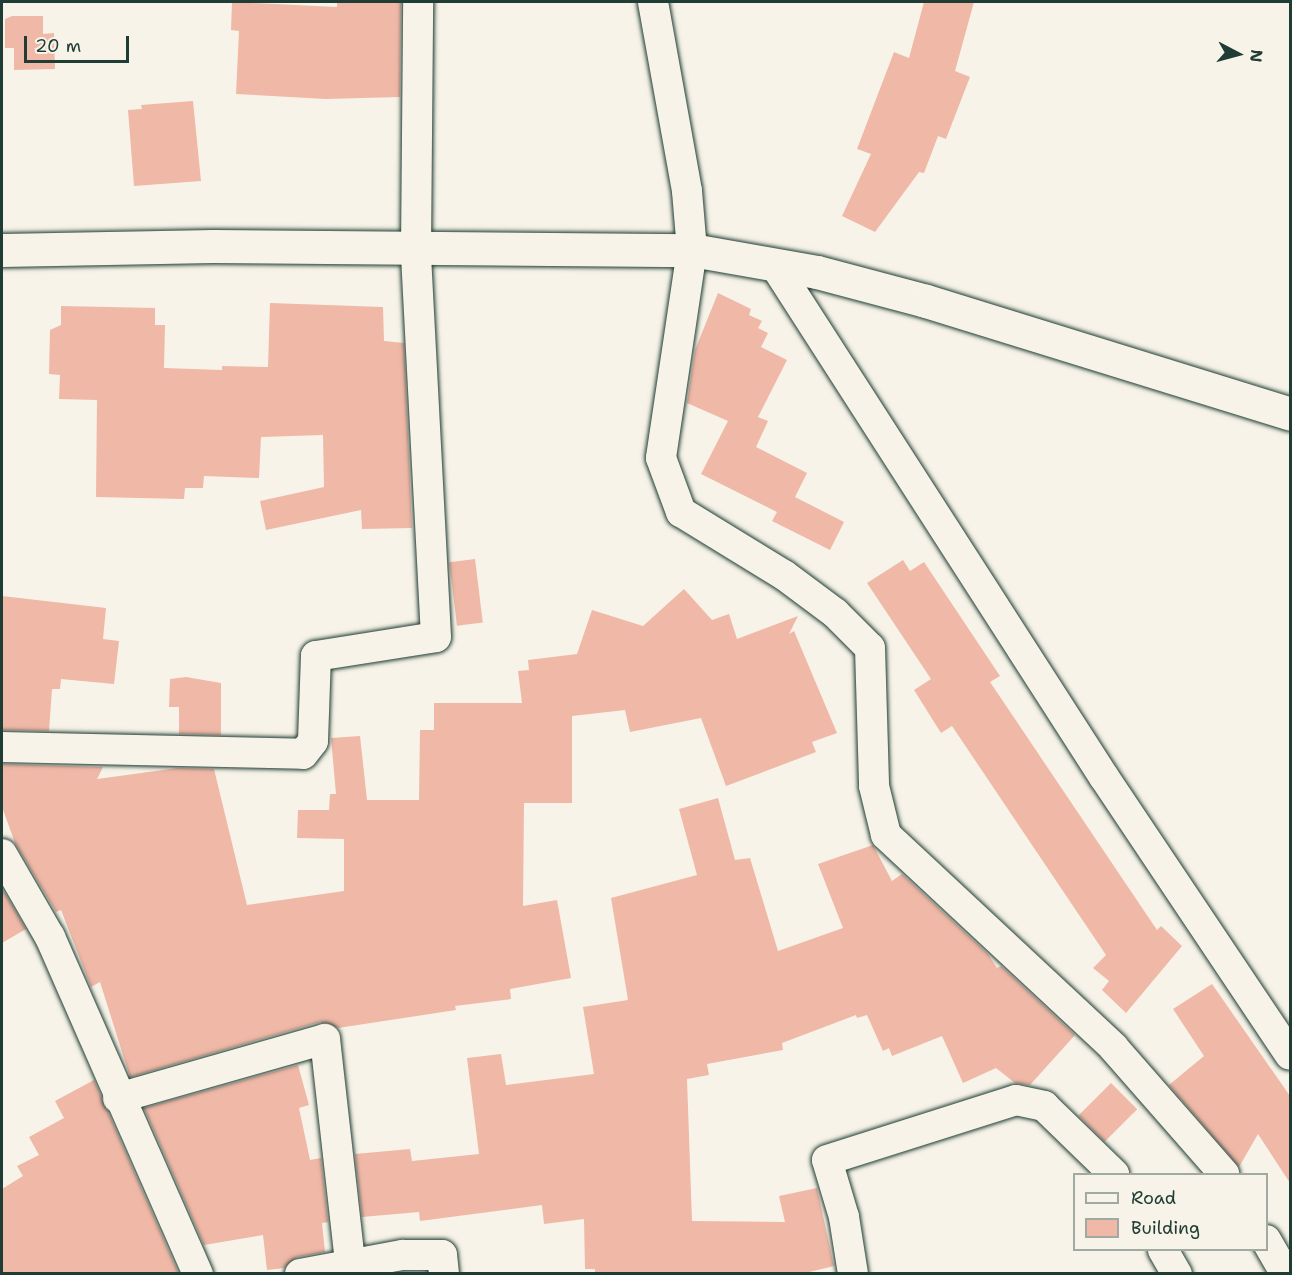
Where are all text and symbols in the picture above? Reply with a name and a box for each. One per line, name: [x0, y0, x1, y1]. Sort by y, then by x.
scale bar: [27, 24, 132, 62]
north arrow: [1208, 24, 1268, 84]
text: 20 m: [35, 34, 81, 58]
text: N: [1245, 49, 1268, 63]
legend: [1073, 1173, 1268, 1251]
text: Road: [1131, 1186, 1176, 1210]
text: Building: [1131, 1216, 1200, 1240]

